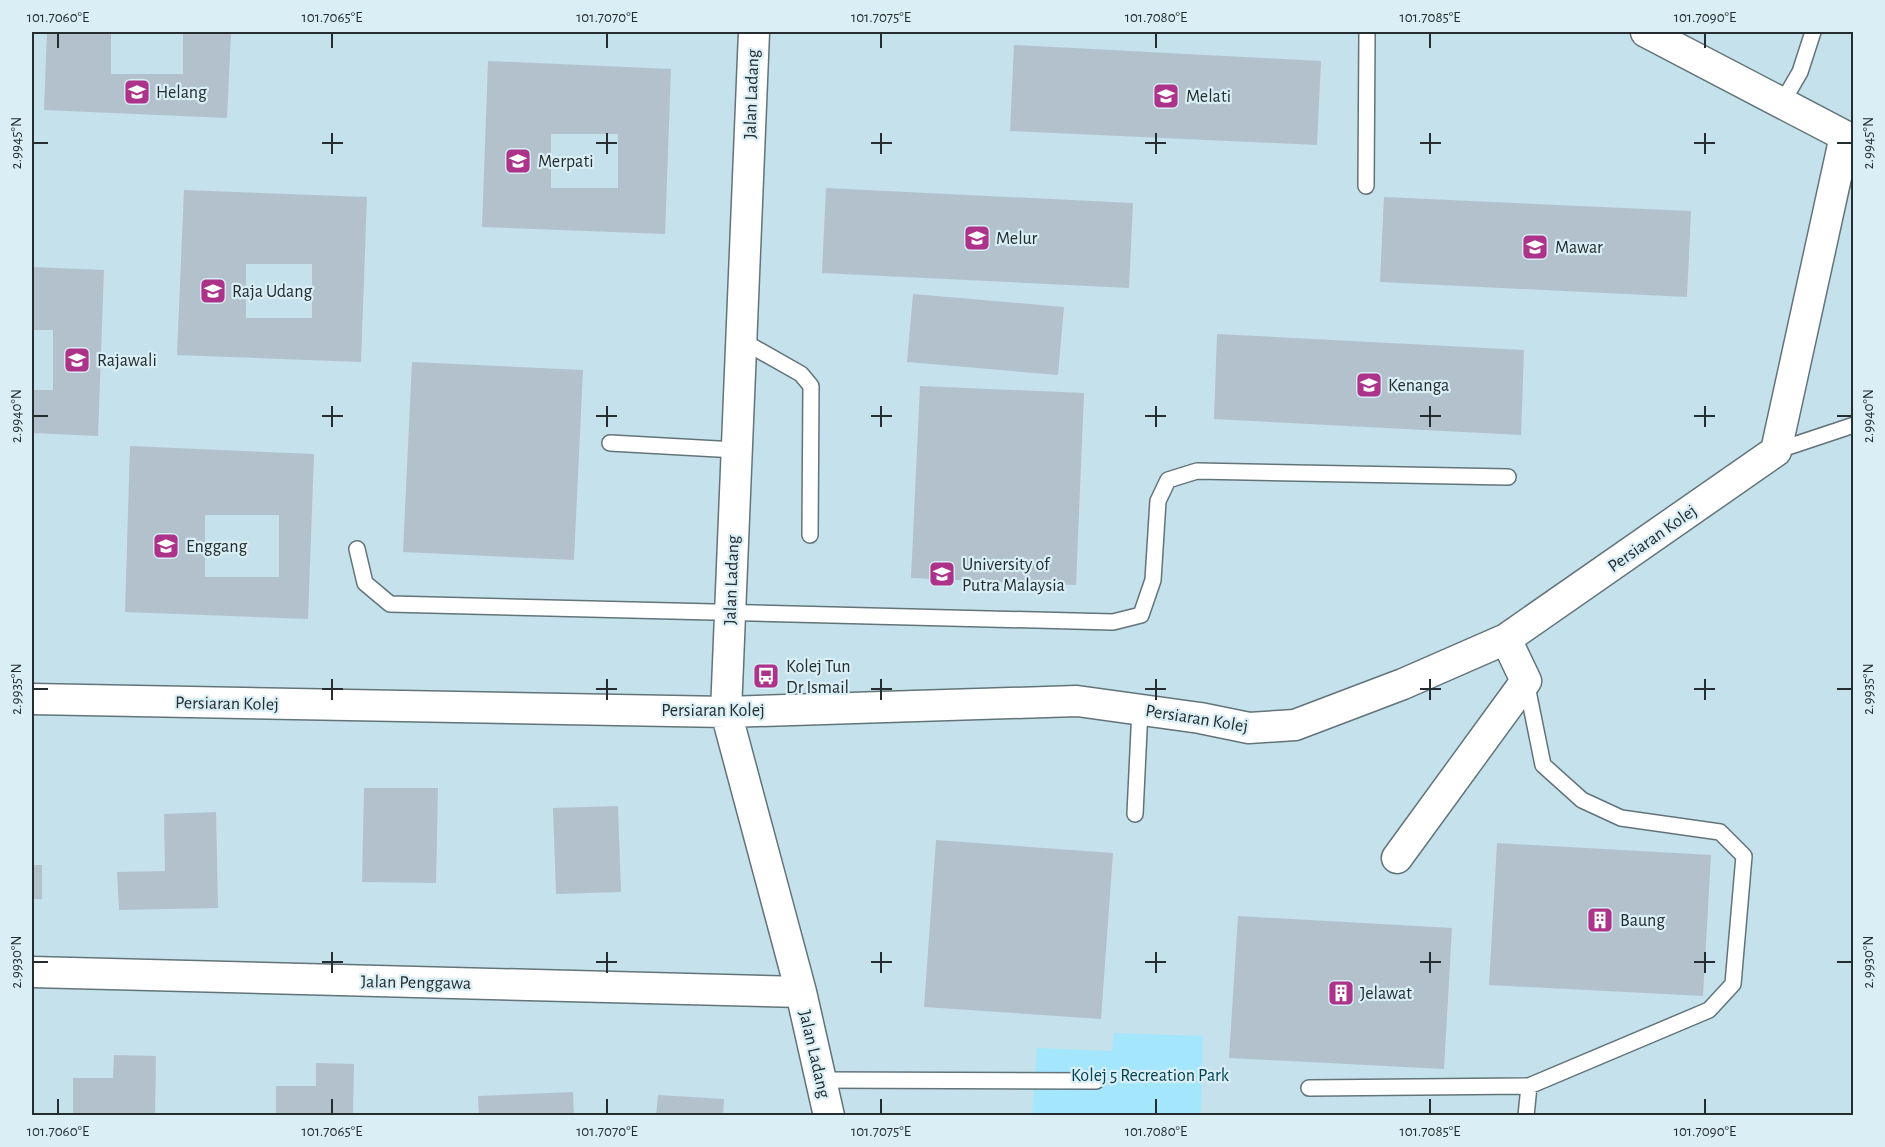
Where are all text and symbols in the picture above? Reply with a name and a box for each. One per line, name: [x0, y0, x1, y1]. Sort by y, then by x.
text: 101.7060°E: [27, 10, 89, 25]
text: 101.7065°E: [302, 10, 362, 25]
text: 101.7070°E: [576, 10, 638, 25]
text: 101.7075°E: [851, 10, 911, 25]
text: 101.7080°E: [1125, 10, 1187, 25]
text: 101.7085°E: [1400, 10, 1460, 25]
text: 101.7090°E: [1674, 10, 1736, 25]
street label: Jalan Ladang: [741, 49, 763, 139]
school or university icon: Helang: [122, 77, 152, 107]
school or university icon: Melati: [1151, 81, 1181, 111]
place label: Helang: [156, 84, 207, 102]
place label: Melati: [1186, 88, 1231, 106]
text: 2.9945°N: [9, 117, 24, 169]
text: 2.9945°N: [1861, 117, 1876, 169]
school or university icon: Merpati: [503, 146, 533, 176]
place label: Merpati: [538, 153, 594, 171]
school or university icon: Melur: [962, 223, 992, 253]
place label: Melur: [996, 230, 1038, 248]
school or university icon: Mawar: [1520, 232, 1550, 262]
place label: Mawar: [1555, 239, 1603, 257]
school or university icon: Raja Udang: [198, 276, 228, 306]
place label: Raja Udang: [232, 283, 312, 301]
school or university icon: Rajawali: [62, 345, 92, 375]
place label: Rajawali: [97, 352, 157, 370]
school or university icon: Kenanga: [1354, 370, 1384, 400]
place label: Kenanga: [1388, 377, 1449, 395]
text: 2.9940°N: [9, 389, 24, 443]
text: 2.9940°N: [1861, 389, 1876, 443]
street label: Persiaran Kolej: [1605, 502, 1700, 576]
school or university icon: Enggang: [151, 531, 181, 561]
street label: Jalan Ladang: [721, 535, 743, 625]
place label: Enggang: [186, 538, 248, 556]
place label: University of Putra Malaysia: [962, 556, 1065, 595]
school or university icon: University of Putra Malaysia: [927, 559, 957, 589]
place label: Kolej Tun Dr Ismail: [786, 658, 851, 697]
bus stop icon: Kolej Tun Dr Ismail: [751, 661, 781, 691]
text: 2.9935°N: [9, 663, 24, 715]
text: 2.9935°N: [1861, 663, 1876, 715]
street label: Persiaran Kolej: [175, 694, 279, 714]
street label: Persiaran Kolej: [661, 702, 765, 720]
street label: Persiaran Kolej: [1144, 702, 1249, 736]
building icon: Baung: [1585, 905, 1615, 935]
place label: Baung: [1620, 912, 1665, 930]
text: 2.9930°N: [9, 935, 24, 989]
text: 2.9930°N: [1861, 935, 1876, 989]
street label: Jalan Penggawa: [361, 973, 471, 993]
building icon: Jelawat: [1326, 978, 1356, 1008]
place label: Jelawat: [1360, 985, 1412, 1003]
street label: Jalan Ladang: [795, 1009, 833, 1100]
park label: Kolej 5 Recreation Park: [1071, 1067, 1230, 1085]
text: 101.7060°E: [27, 1124, 89, 1139]
text: 101.7065°E: [302, 1124, 362, 1139]
text: 101.7070°E: [576, 1124, 638, 1139]
text: 101.7075°E: [851, 1124, 911, 1139]
text: 101.7080°E: [1125, 1124, 1187, 1139]
text: 101.7085°E: [1400, 1124, 1460, 1139]
text: 101.7090°E: [1674, 1124, 1736, 1139]

